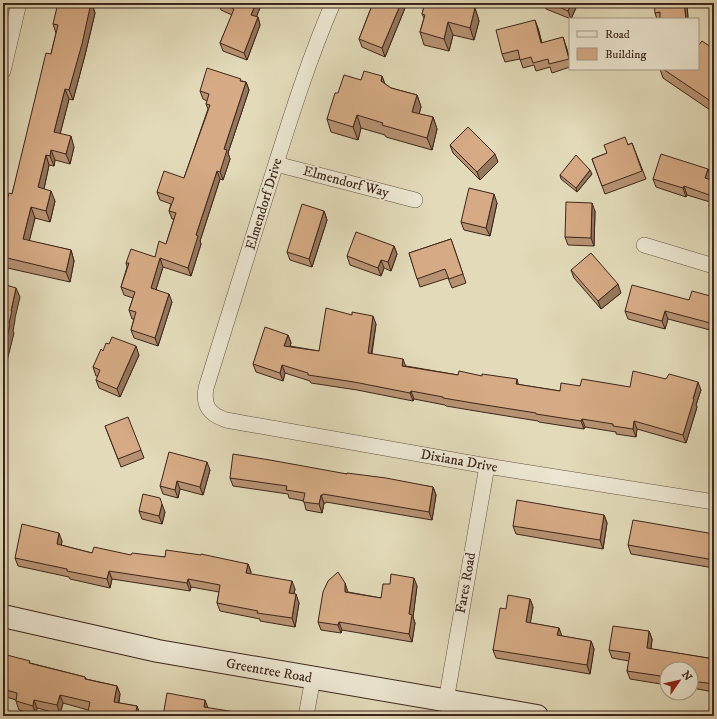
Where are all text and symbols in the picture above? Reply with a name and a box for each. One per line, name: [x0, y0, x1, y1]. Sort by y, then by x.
legend: [569, 18, 699, 70]
text: Road: [605, 27, 630, 42]
text: Building: [605, 47, 646, 62]
street label: Elmendorf Drive: [241, 156, 287, 252]
street label: Elmendorf Way: [301, 162, 391, 202]
street label: Dixiana Drive: [419, 445, 499, 477]
street label: Fares Road: [452, 551, 480, 615]
street label: Greentree Road: [225, 655, 313, 687]
north arrow: [659, 661, 699, 701]
text: N: [678, 668, 695, 684]

